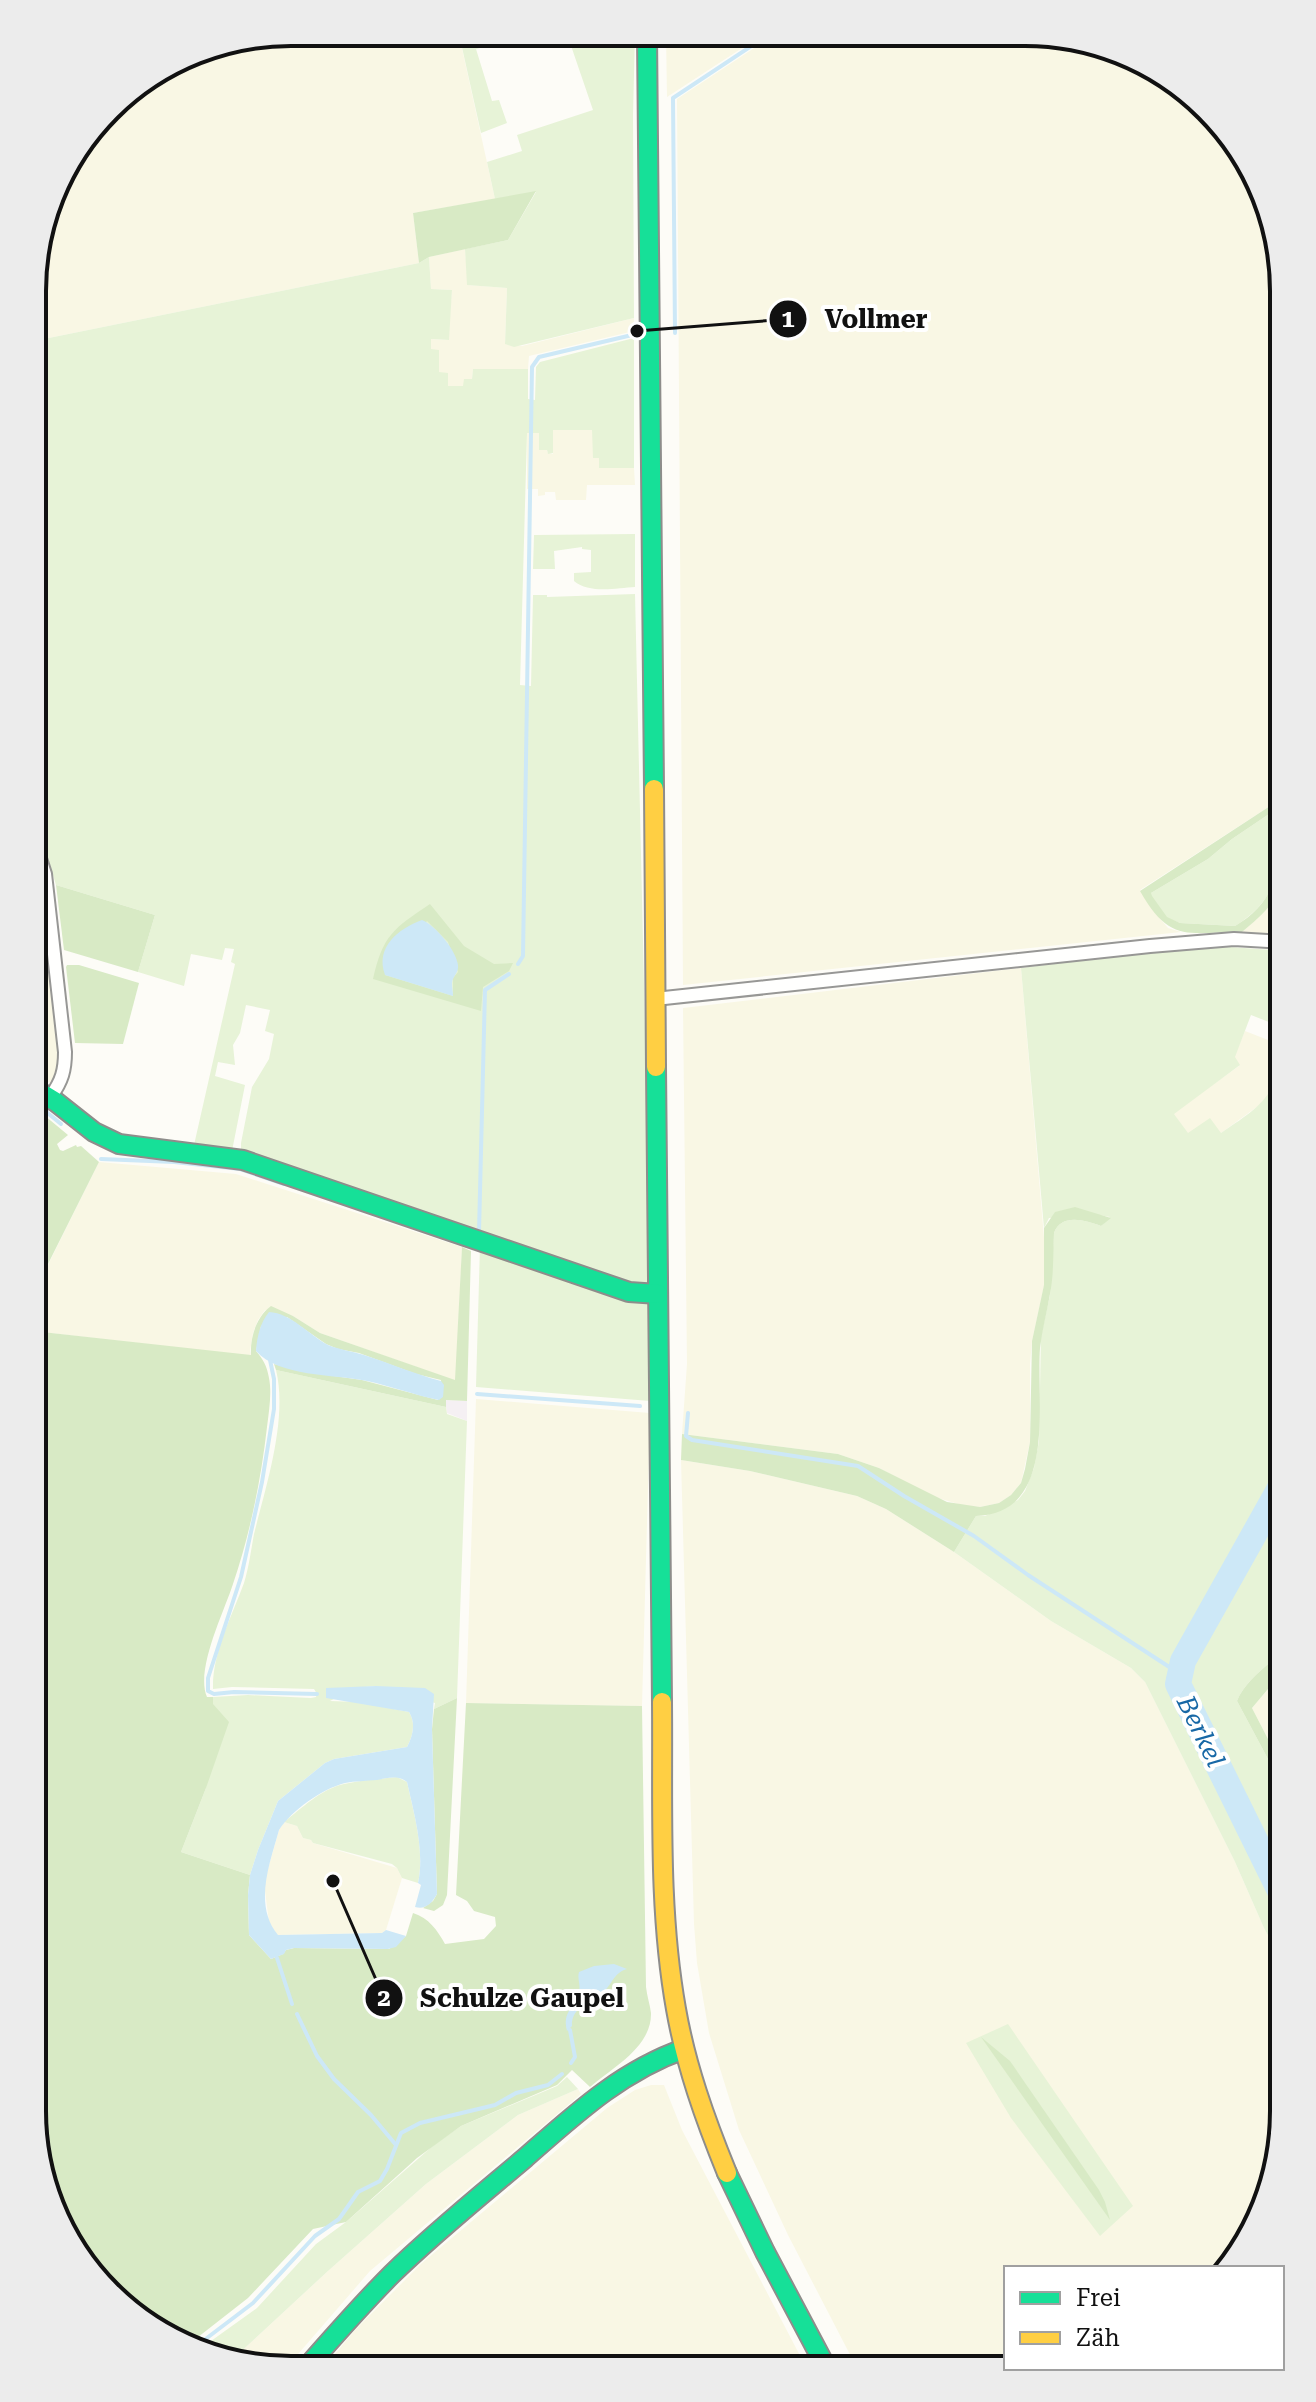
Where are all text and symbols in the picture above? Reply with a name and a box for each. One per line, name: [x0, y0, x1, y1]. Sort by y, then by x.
callout: Vollmer: [768, 294, 943, 344]
text: Vollmer: [824, 304, 928, 334]
text: 1: [781, 305, 795, 333]
water label: Berkel: [1170, 1690, 1231, 1772]
callout: Schulze Gaupel: [364, 1973, 640, 2023]
text: Schulze Gaupel: [420, 1983, 624, 2013]
text: 2: [377, 1984, 391, 2012]
legend: [1004, 2266, 1284, 2370]
text: Frei: [1076, 2284, 1121, 2312]
text: Zäh: [1076, 2324, 1120, 2352]

